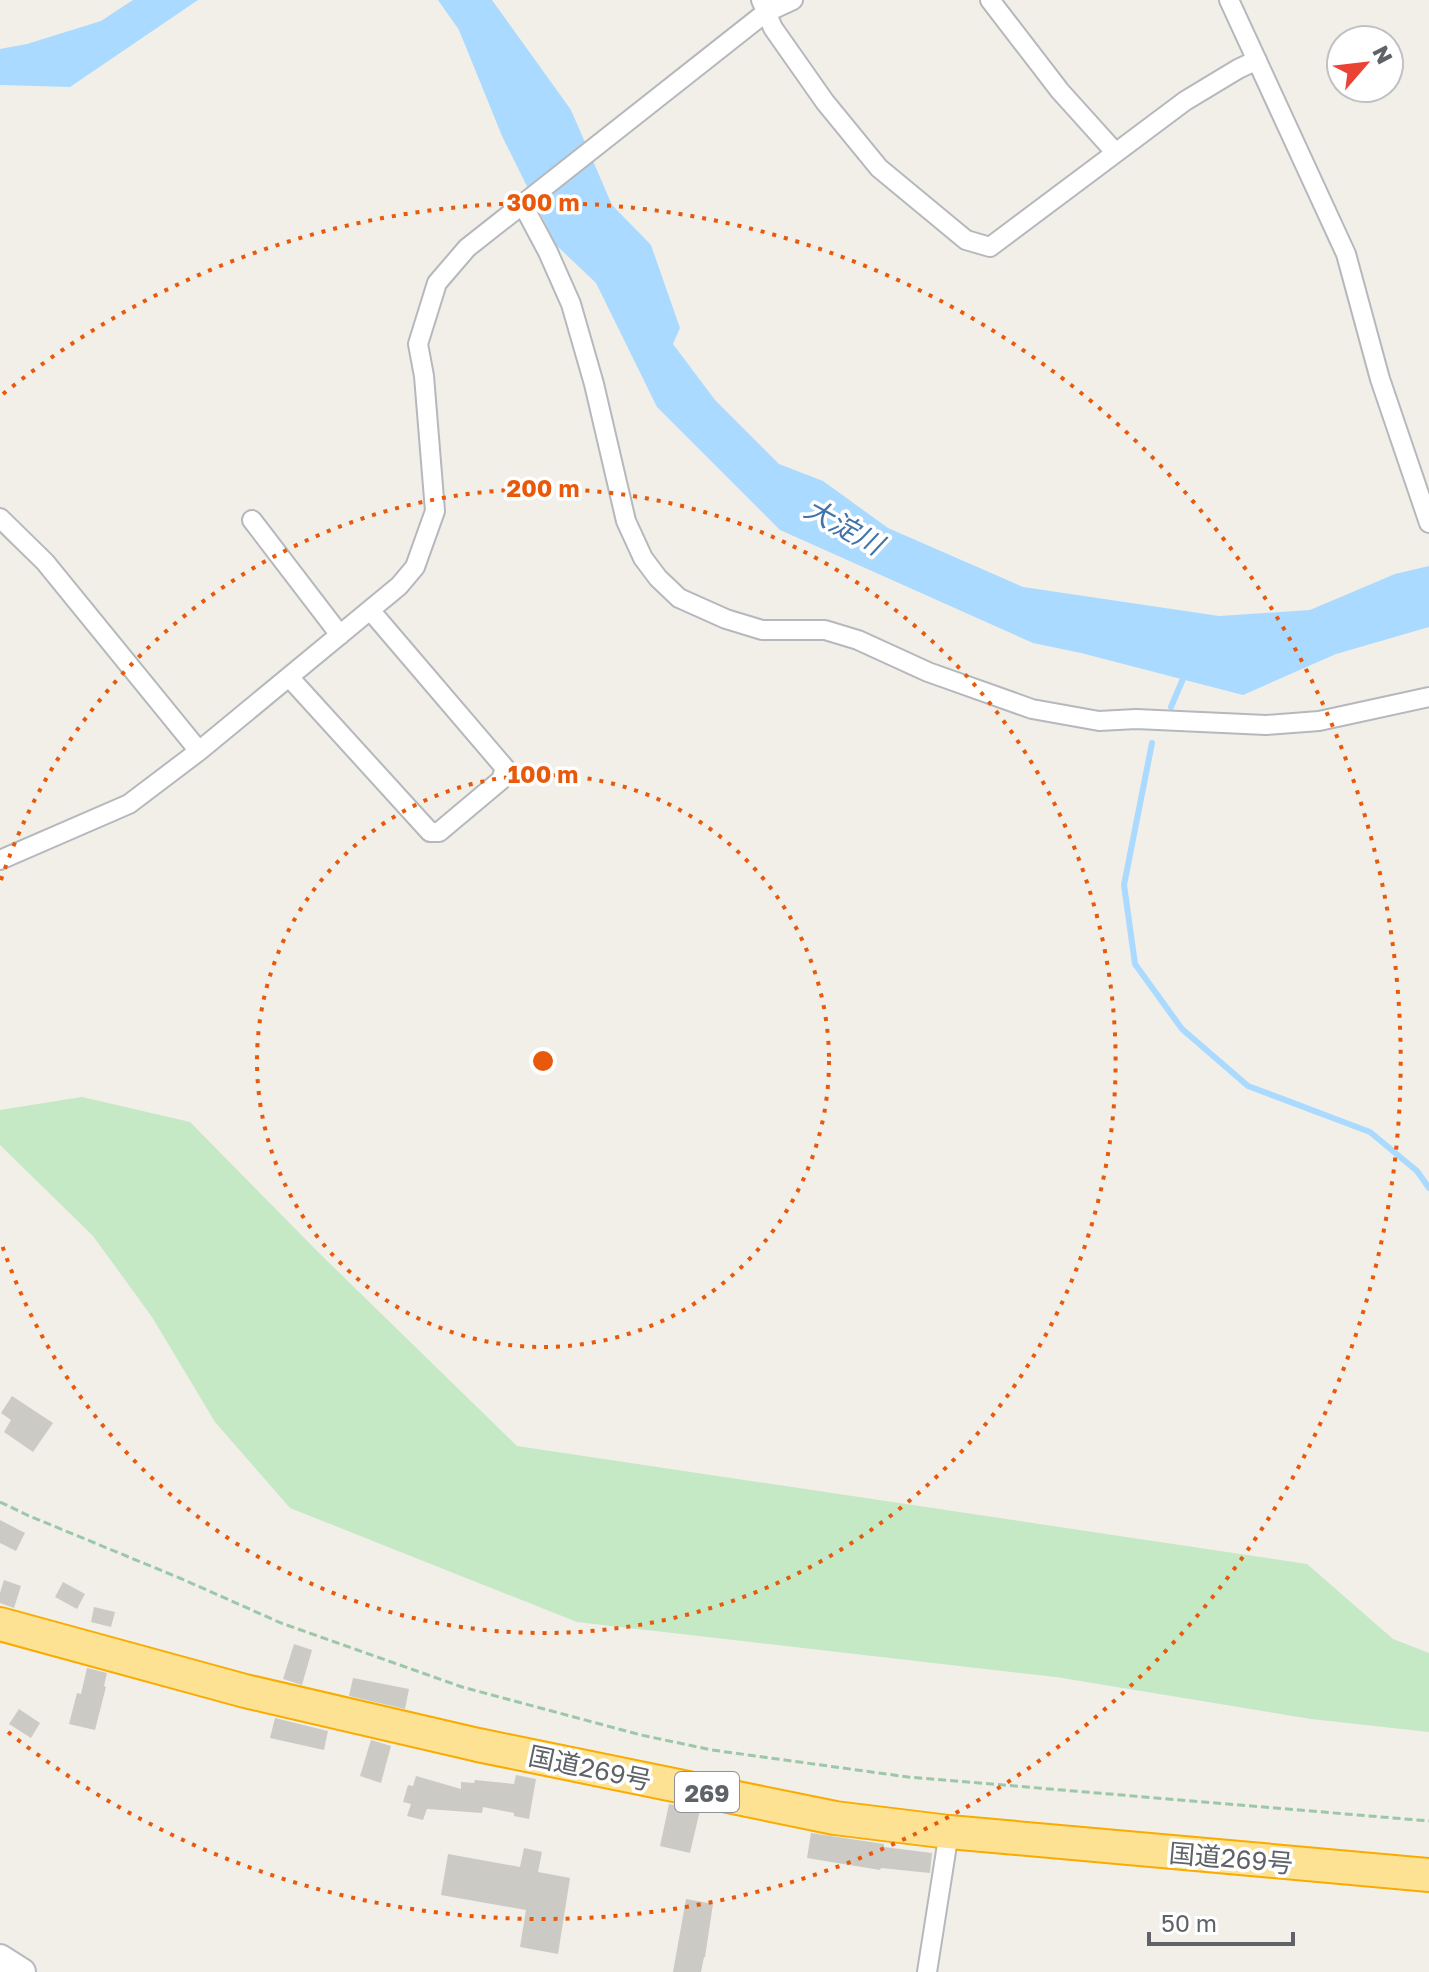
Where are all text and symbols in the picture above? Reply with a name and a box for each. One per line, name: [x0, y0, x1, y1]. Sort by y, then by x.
north arrow: [1325, 24, 1405, 104]
text: N: [1367, 41, 1399, 68]
text: 300 m: [507, 187, 579, 216]
text: 200 m: [507, 473, 579, 502]
water label: 大淀川: [799, 491, 891, 562]
text: 100 m: [508, 759, 578, 788]
centre of rings: [529, 1047, 557, 1075]
street label: 国道269号: [526, 1740, 654, 1796]
road number: 269: [675, 1772, 739, 1812]
street label: 国道269号: [1168, 1837, 1294, 1879]
scale bar: [1149, 1896, 1293, 1946]
text: 50 m: [1161, 1908, 1217, 1937]

